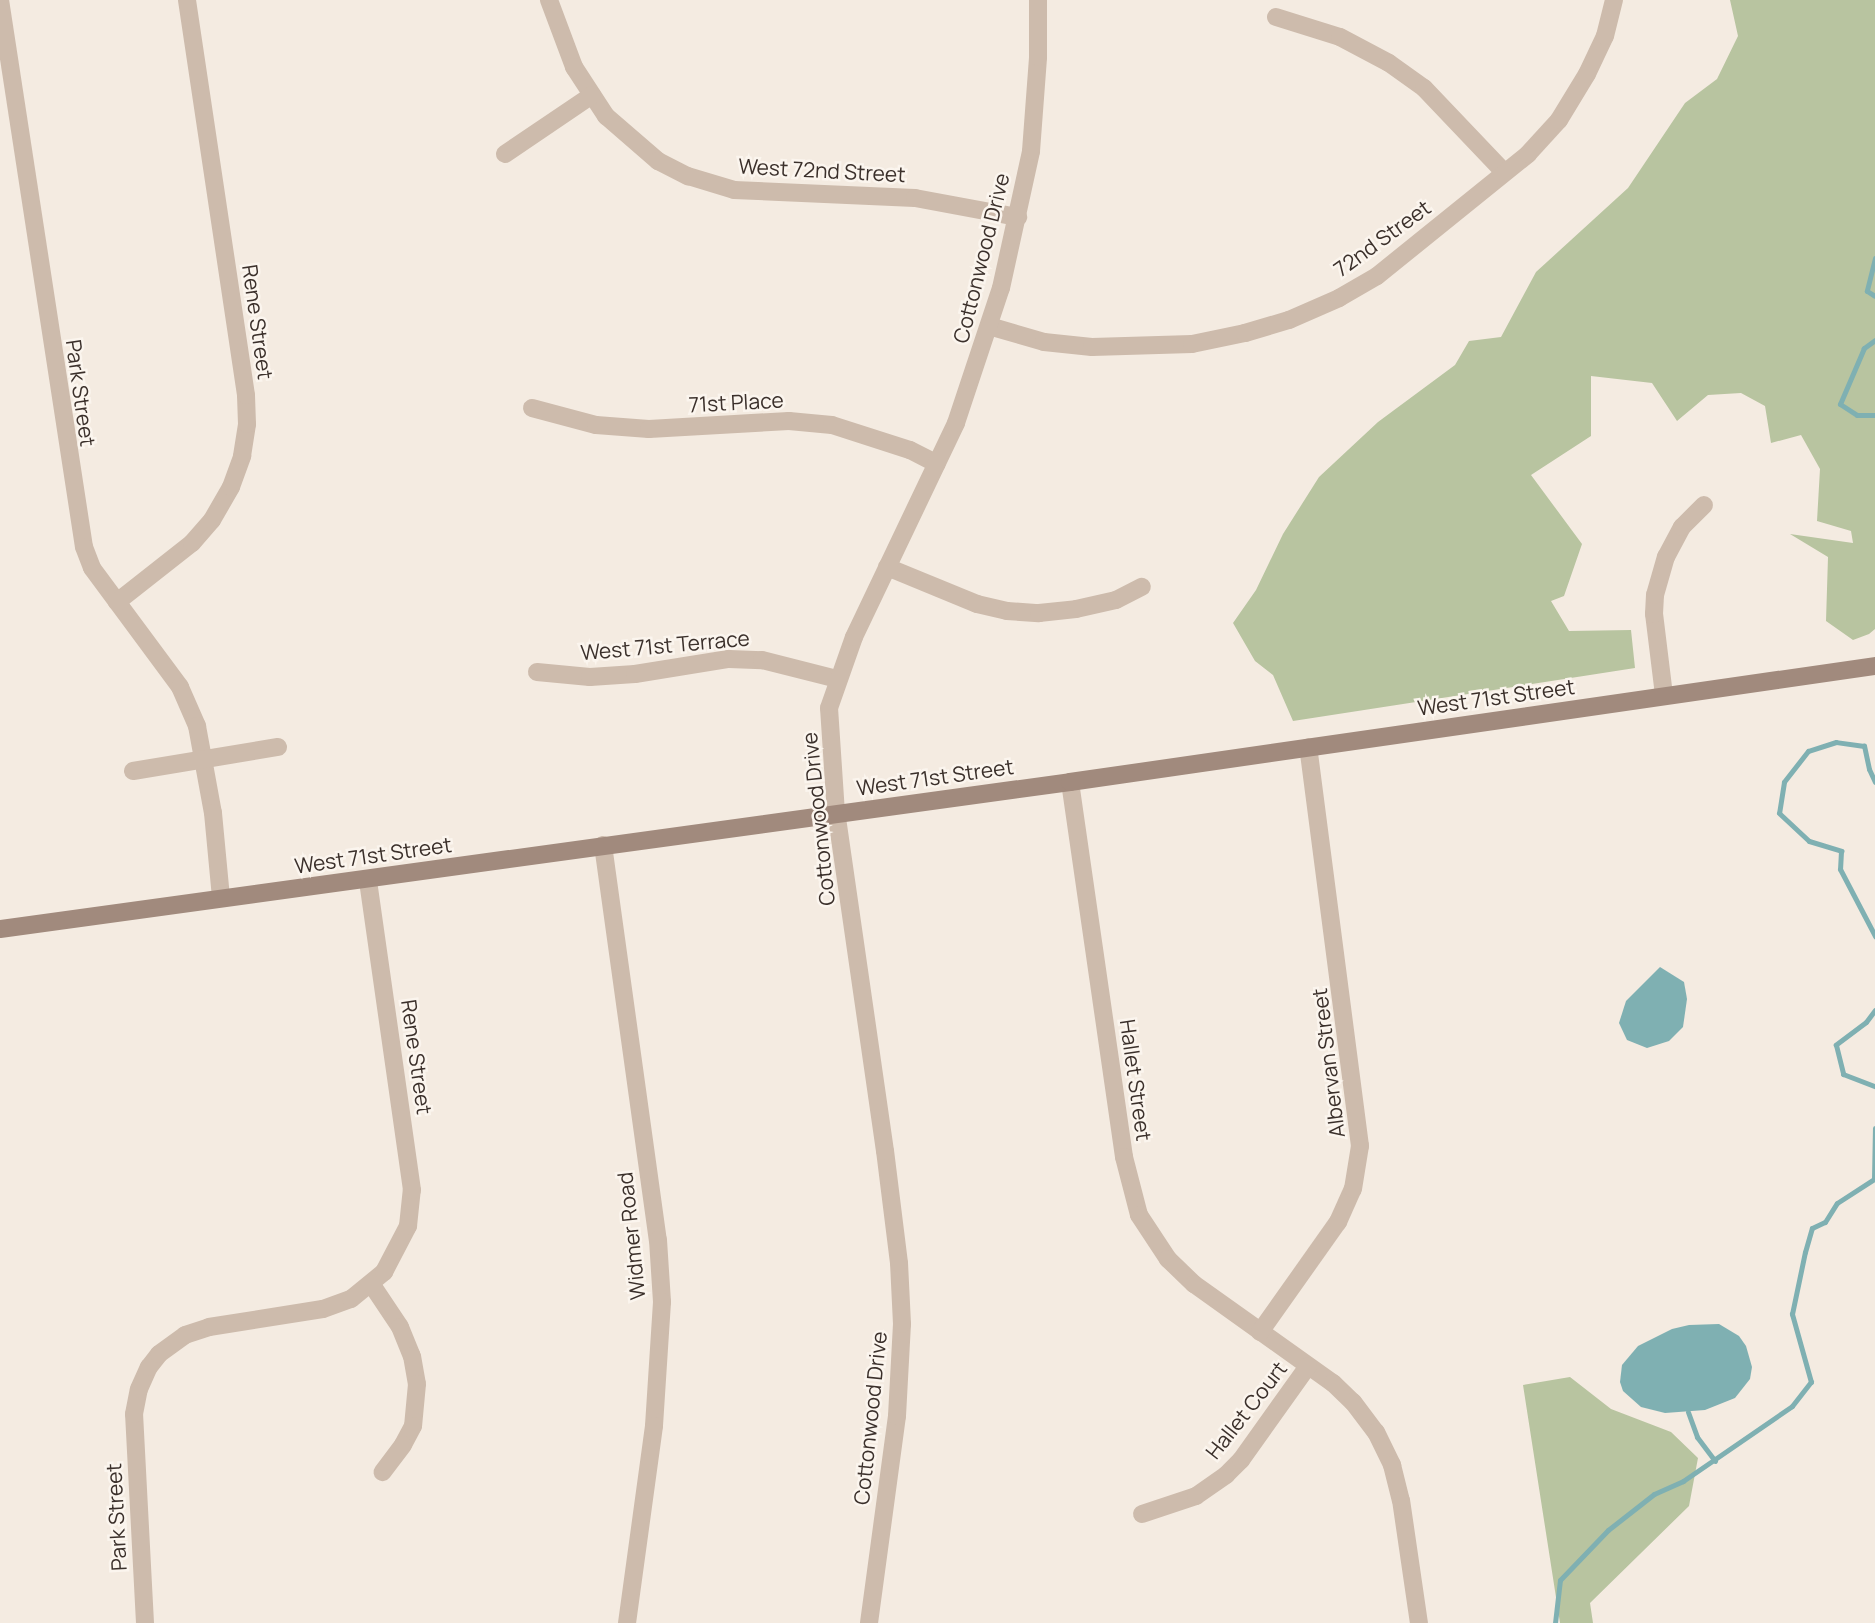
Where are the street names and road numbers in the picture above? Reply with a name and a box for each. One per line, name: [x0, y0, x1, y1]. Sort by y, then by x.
street label: West 72nd Street: [738, 153, 906, 187]
street label: Cottonwood Drive: [948, 170, 1014, 346]
street label: 72nd Street: [1329, 195, 1435, 281]
street label: Rene Street: [237, 263, 279, 381]
street label: Park Street: [61, 338, 101, 448]
street label: 71st Place: [688, 387, 784, 417]
street label: West 71st Terrace: [579, 625, 751, 665]
street label: West 71st Street: [1416, 674, 1576, 720]
street label: Cottonwood Drive: [796, 731, 840, 907]
street label: West 71st Street: [855, 754, 1015, 800]
street label: West 71st Street: [293, 832, 453, 878]
street label: Albervan Street: [1306, 987, 1350, 1139]
street label: Rene Street: [396, 998, 438, 1116]
street label: Hallet Street: [1115, 1018, 1157, 1142]
street label: Widmer Road: [612, 1171, 650, 1301]
street label: Cottonwood Drive: [848, 1330, 892, 1506]
street label: Hallet Court: [1200, 1356, 1292, 1464]
street label: Park Street: [101, 1463, 131, 1571]

